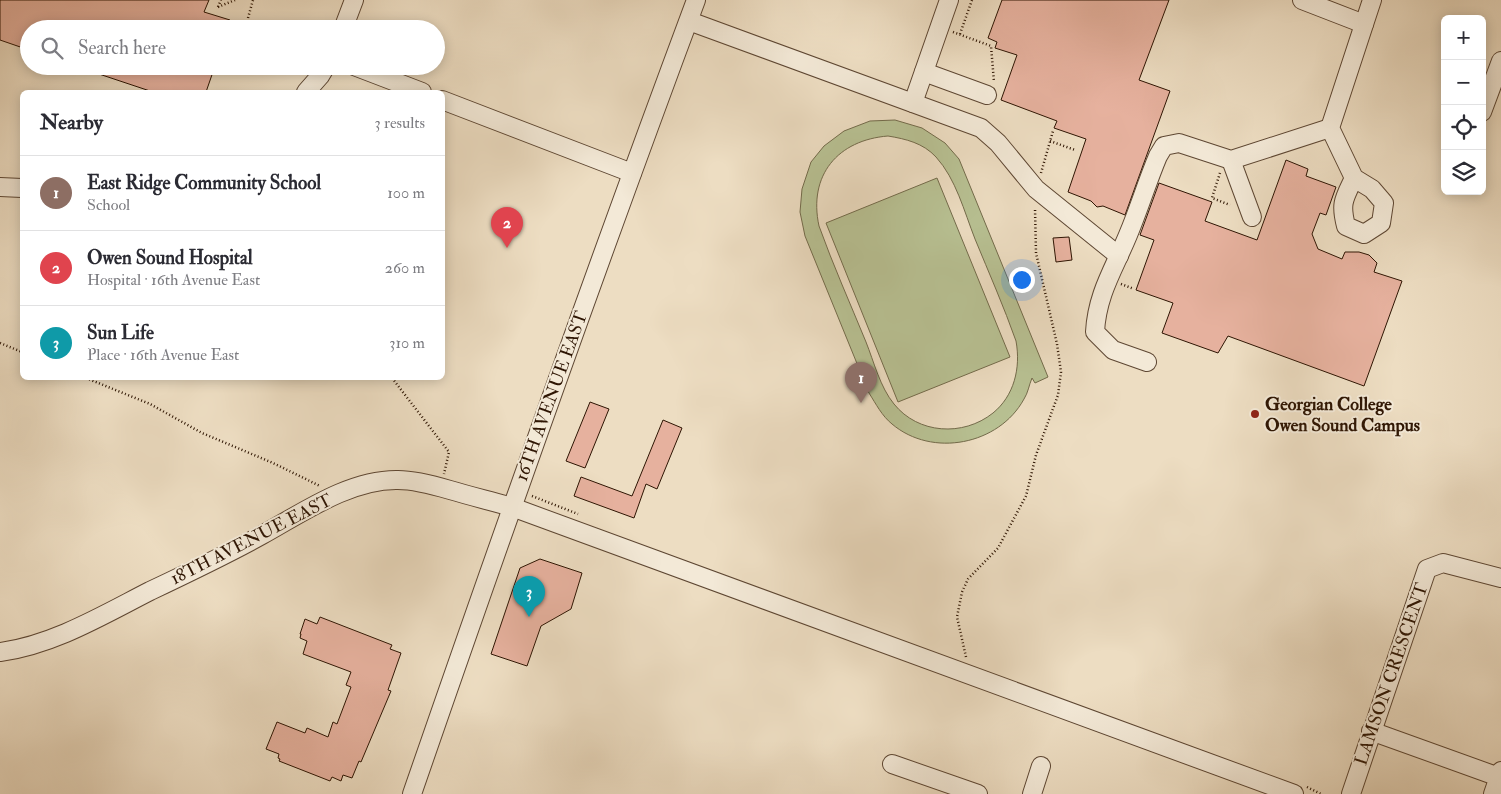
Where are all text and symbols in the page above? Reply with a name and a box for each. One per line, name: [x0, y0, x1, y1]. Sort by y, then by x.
map controls: [1441, 15, 1486, 195]
button: +: [1441, 15, 1486, 60]
search box: [20, 20, 445, 75]
icon: search: [38, 34, 66, 62]
text: Search here: [78, 36, 166, 60]
button: −: [1441, 60, 1486, 105]
button: locate: [1441, 105, 1486, 150]
text: Nearby: [40, 109, 103, 136]
text: 3 results: [374, 113, 425, 133]
button: layers: [1441, 150, 1486, 195]
text: East Ridge Community School: [87, 171, 321, 195]
text: 1: [53, 183, 59, 203]
text: 100 m: [387, 183, 425, 203]
text: School: [87, 195, 130, 215]
pin: 2: [491, 207, 523, 248]
text: Owen Sound Hospital: [87, 246, 253, 270]
text: 2: [52, 258, 60, 278]
text: 260 m: [385, 258, 425, 278]
your location: [1009, 267, 1035, 293]
text: Hospital · 16th Avenue East: [87, 270, 260, 290]
street label: 16TH AVENUE EAST: [510, 308, 593, 484]
text: Sun Life: [87, 321, 154, 345]
text: 3: [53, 333, 59, 353]
text: 310 m: [389, 333, 425, 353]
text: Place · 16th Avenue East: [87, 345, 239, 365]
pin: 1: [845, 362, 877, 403]
place label: Georgian College Owen Sound Campus: [1265, 393, 1420, 437]
marker: Georgian College Owen Sound Campus: [1249, 408, 1261, 420]
street label: 18TH AVENUE EAST: [166, 488, 337, 590]
pin: 3: [513, 576, 545, 617]
street label: LAMSON CRESCENT: [1349, 579, 1434, 768]

